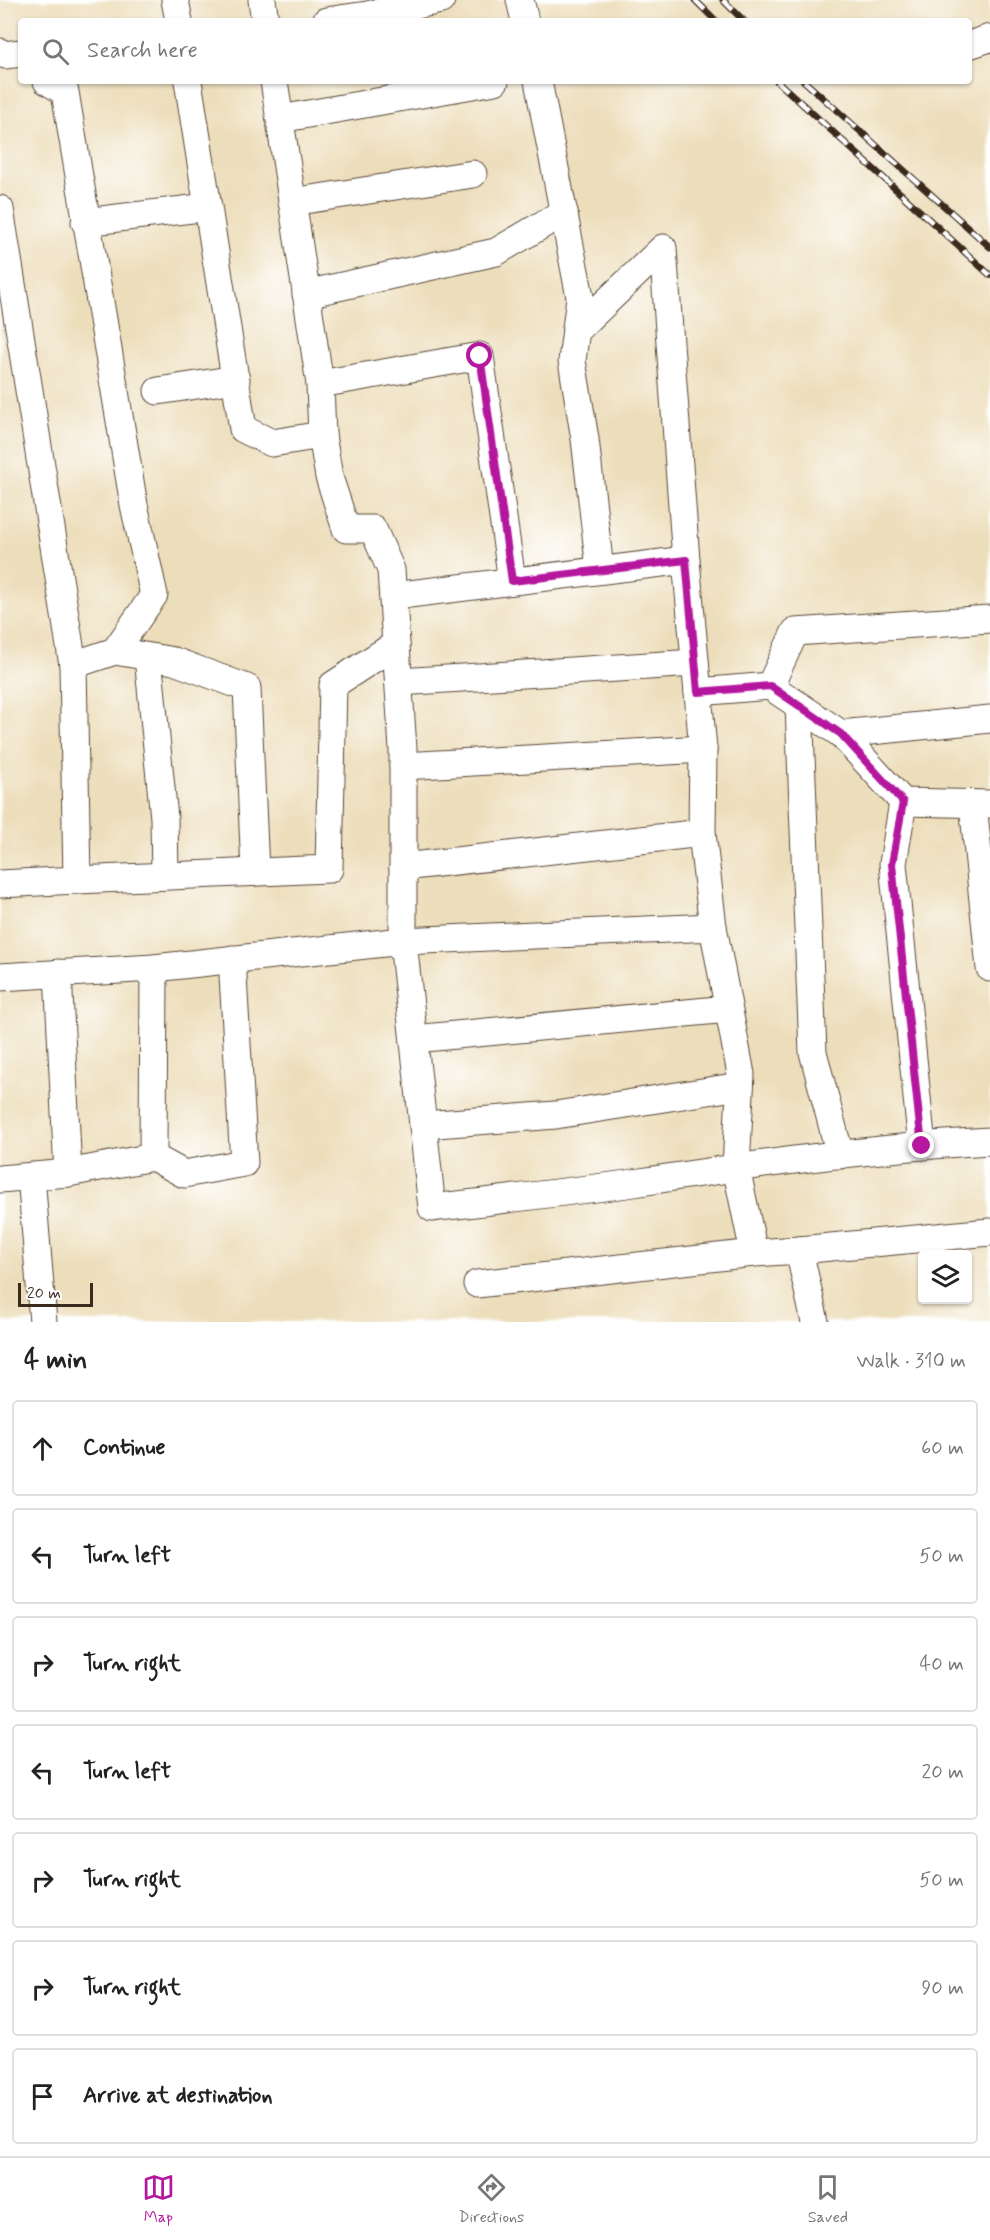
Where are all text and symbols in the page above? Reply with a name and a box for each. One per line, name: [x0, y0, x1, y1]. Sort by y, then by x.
search box: [18, 18, 972, 84]
icon: search: [39, 35, 72, 68]
text: Search here: [87, 37, 198, 65]
route start: [466, 342, 492, 368]
route end: [908, 1132, 934, 1158]
map controls: [918, 1250, 972, 1304]
button: layers: [918, 1250, 972, 1304]
scale bar: [18, 1280, 93, 1308]
text: 20 m: [27, 1283, 61, 1304]
text: 4 min: [24, 1344, 87, 1378]
text: Walk · 310 m: [856, 1348, 966, 1375]
icon: ahead: [26, 1432, 59, 1465]
text: Continue: [83, 1434, 165, 1462]
text: 60 m: [921, 1435, 964, 1462]
icon: left: [26, 1540, 59, 1573]
text: Turn left: [83, 1542, 171, 1570]
text: 50 m: [919, 1543, 964, 1570]
icon: right: [26, 1648, 59, 1681]
text: Turn right: [83, 1650, 181, 1678]
text: 40 m: [920, 1651, 964, 1678]
icon: left: [26, 1756, 59, 1789]
text: Turn left: [83, 1758, 171, 1786]
text: 20 m: [921, 1759, 964, 1786]
icon: right: [26, 1864, 59, 1897]
text: Turn right: [83, 1866, 181, 1894]
text: 50 m: [919, 1867, 964, 1894]
icon: right: [26, 1972, 59, 2005]
text: Turn right: [83, 1974, 181, 2002]
text: 90 m: [921, 1975, 964, 2002]
icon: arrive: [26, 2080, 59, 2113]
text: Arrive at destination: [83, 2082, 273, 2110]
tab: Map: [142, 2171, 175, 2228]
tab: Directions: [458, 2171, 524, 2228]
tab: Saved: [808, 2171, 848, 2228]

